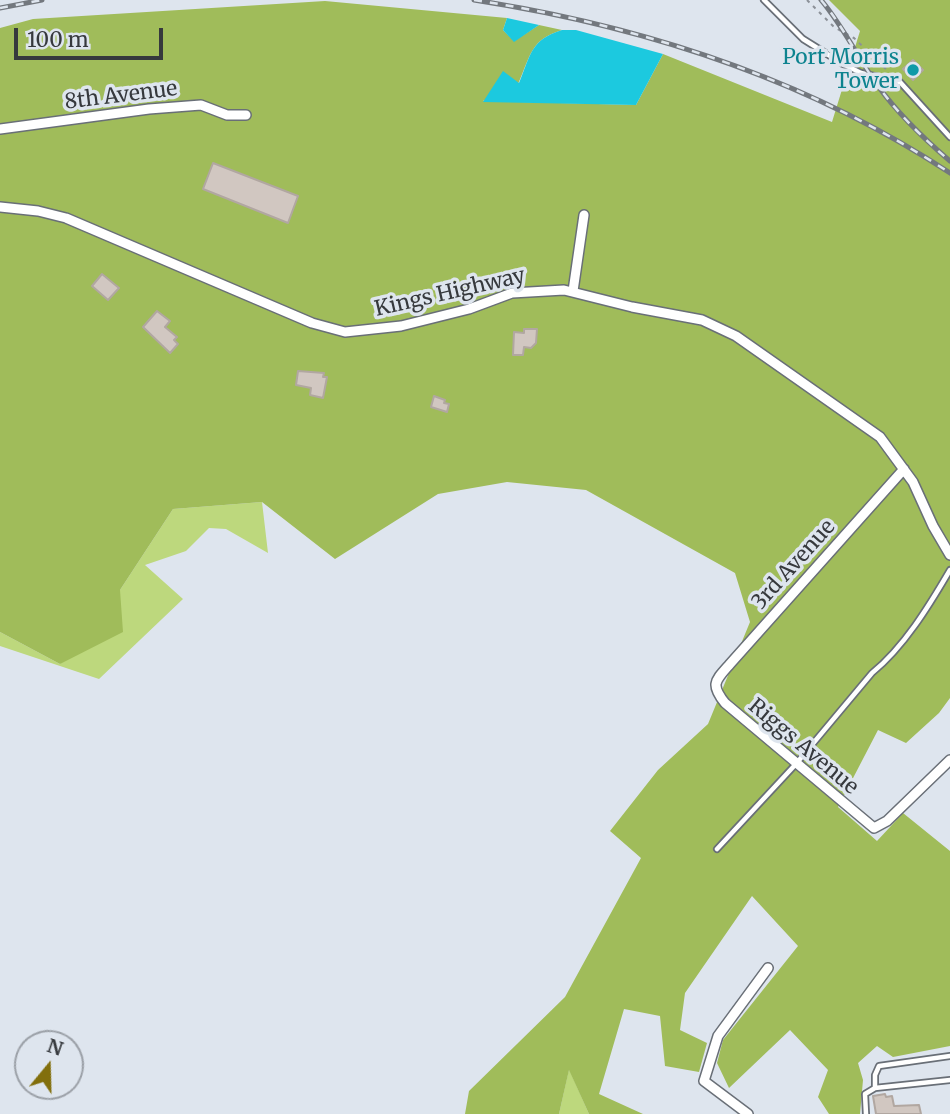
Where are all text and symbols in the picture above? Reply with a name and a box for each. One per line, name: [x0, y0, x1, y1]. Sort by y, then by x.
scale bar: [18, 14, 166, 58]
text: 100 m: [27, 26, 89, 53]
place label: Port Morris Tower: [782, 45, 899, 95]
marker: Port Morris Tower: [905, 62, 921, 78]
street label: 8th Avenue: [63, 77, 179, 115]
street label: Kings Highway: [372, 263, 528, 323]
street label: 3rd Avenue: [747, 515, 841, 615]
street label: Riggs Avenue: [743, 694, 863, 800]
north arrow: [14, 1030, 84, 1100]
text: N: [44, 1033, 66, 1061]

